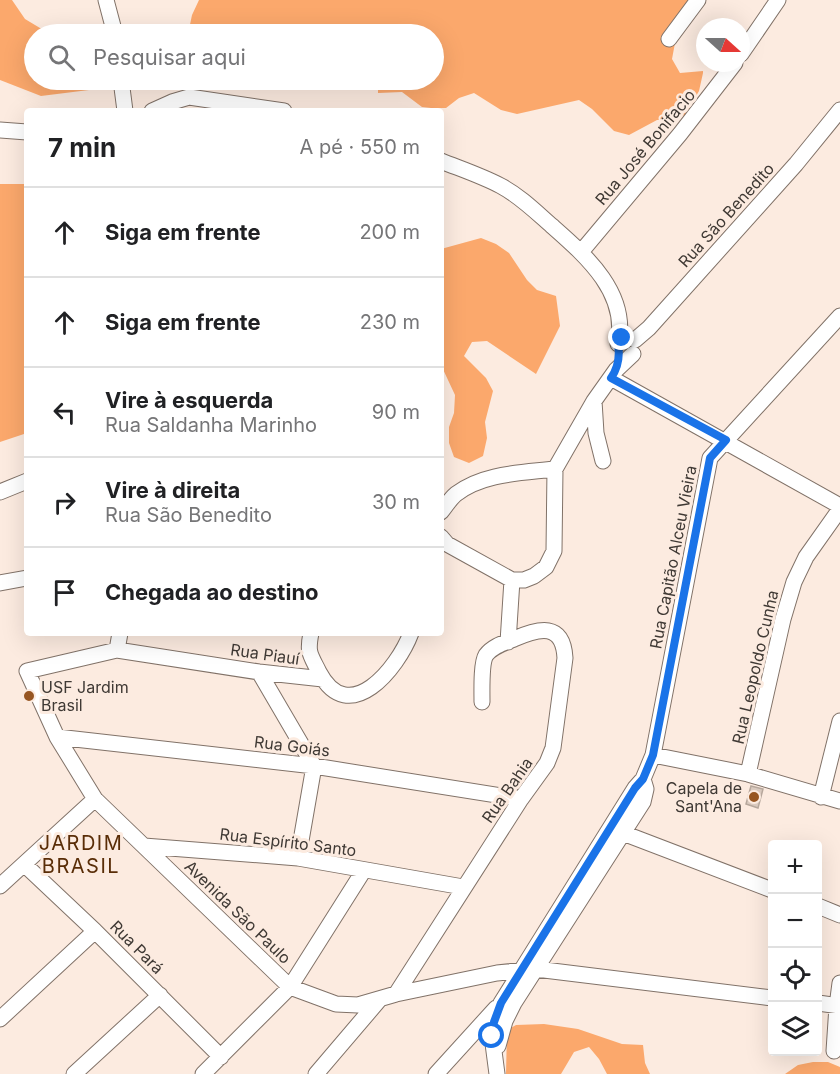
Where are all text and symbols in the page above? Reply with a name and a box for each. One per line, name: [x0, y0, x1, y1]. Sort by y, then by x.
north arrow: [696, 18, 750, 72]
search box: [24, 24, 444, 90]
icon: search: [45, 41, 78, 74]
text: Pesquisar aqui: [93, 44, 246, 70]
street label: Rua José Bonifacio: [591, 85, 699, 209]
text: 7 min: [48, 132, 116, 163]
text: A pé · 550 m: [300, 135, 420, 159]
street label: Rua São Benedito: [674, 159, 778, 271]
icon: ahead: [48, 216, 81, 249]
text: Siga em frente: [105, 219, 261, 245]
text: 200 m: [359, 220, 420, 244]
icon: ahead: [48, 306, 81, 339]
text: Siga em frente: [105, 309, 261, 335]
text: 230 m: [360, 310, 420, 334]
route end: [608, 324, 634, 350]
text: Vire à esquerda: [105, 387, 273, 413]
icon: left: [48, 396, 81, 429]
text: 90 m: [372, 400, 420, 424]
text: Rua Saldanha Marinho: [105, 413, 317, 437]
street label: Rua Capitão Alceu Vieira: [645, 464, 701, 650]
text: Vire à direita: [105, 477, 240, 503]
icon: right: [48, 486, 81, 519]
text: 30 m: [372, 490, 420, 514]
text: Rua São Benedito: [105, 503, 272, 527]
icon: arrive: [48, 576, 81, 609]
text: Chegada ao destino: [105, 579, 319, 605]
street label: Rua Leopoldo Cunha: [728, 588, 782, 746]
street label: Rua Piauí: [229, 639, 301, 669]
place label: USF Jardim Brasil: [41, 677, 129, 715]
marker: USF Jardim Brasil: [22, 689, 36, 703]
street label: Rua Goiás: [253, 731, 331, 761]
street label: Rua Bahia: [477, 754, 537, 826]
place label: Capela de Sant'Ana: [666, 778, 742, 816]
marker: Capela de Sant'Ana: [747, 790, 761, 804]
street label: Rua Espírito Santo: [218, 824, 358, 860]
district label: JARDIM BRASIL: [39, 831, 123, 878]
map controls: [768, 840, 822, 1056]
button: +: [768, 840, 822, 894]
street label: Avenida São Paulo: [181, 856, 295, 968]
button: −: [768, 894, 822, 948]
street label: Rua Pará: [106, 916, 168, 978]
button: locate: [768, 948, 822, 1002]
button: layers: [768, 1002, 822, 1056]
route start: [478, 1022, 504, 1048]

